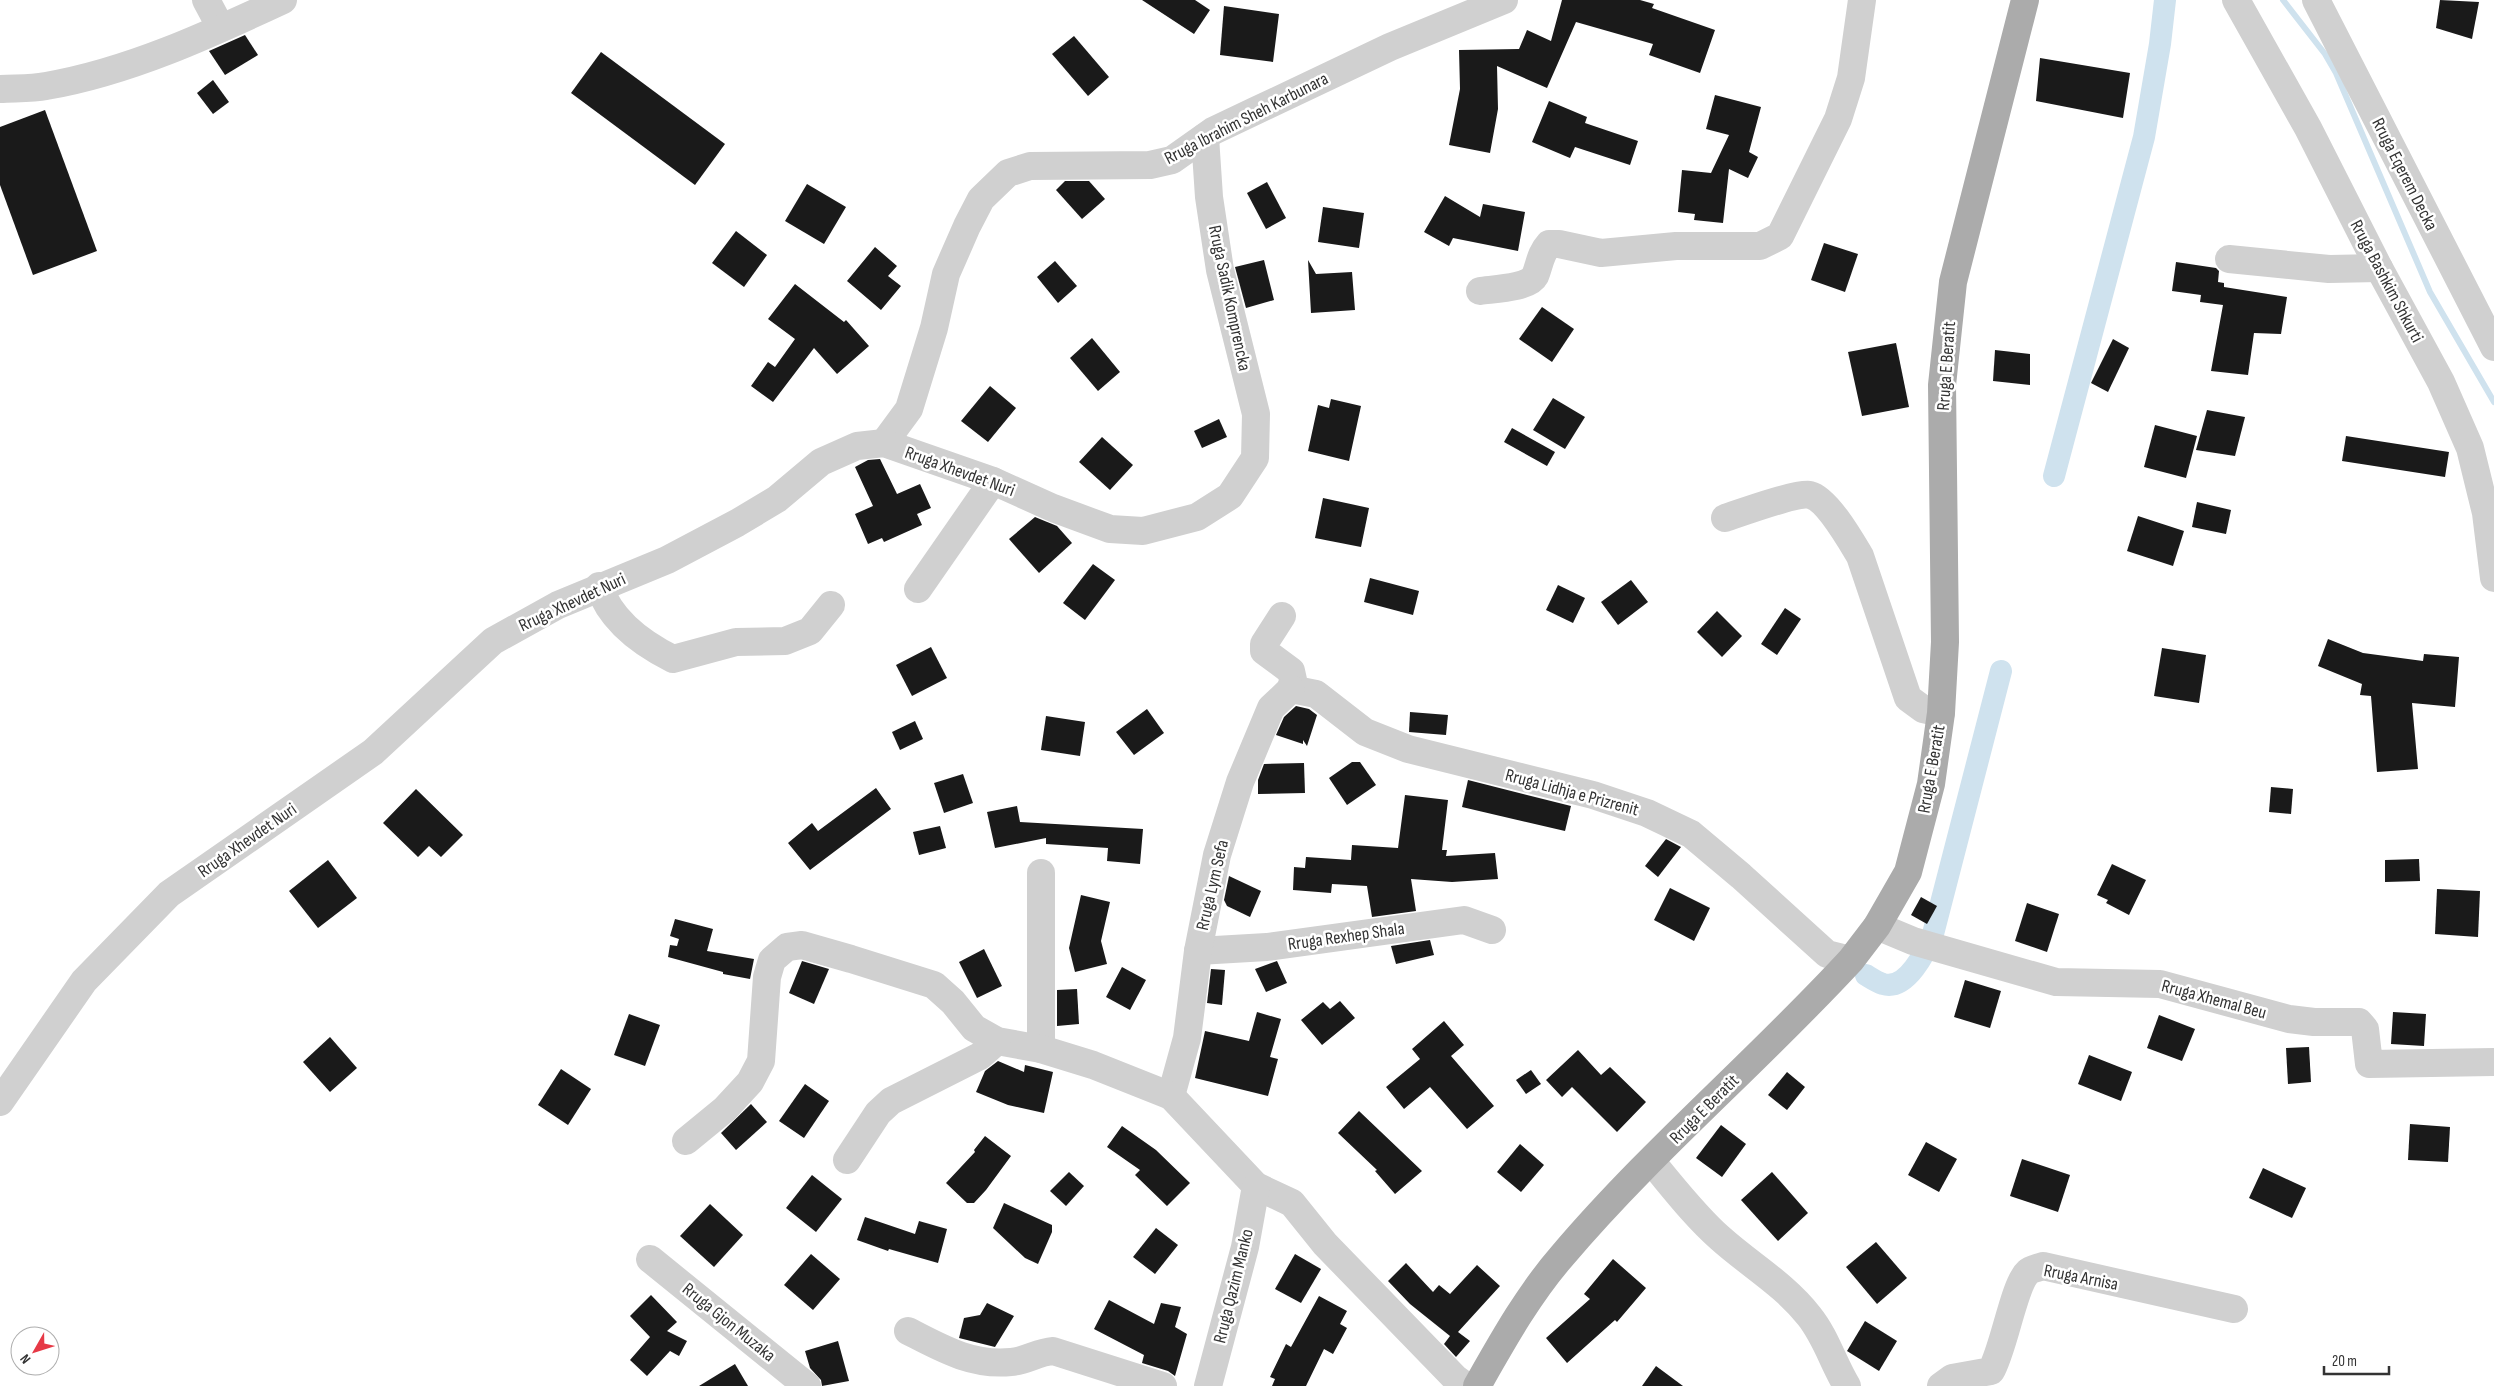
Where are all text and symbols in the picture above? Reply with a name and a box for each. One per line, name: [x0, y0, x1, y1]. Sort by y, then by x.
street label: Rruga Ibrahim Sheh Karbunara: [1161, 68, 1332, 169]
street label: Rruga Eqerem Decka: [2367, 114, 2442, 234]
street label: Rruga Bashkim Shkurti: [2345, 216, 2428, 346]
street label: Rruga Sadik Komprencka: [1204, 223, 1255, 373]
street label: Rruga E Beratit: [1933, 320, 1960, 411]
street label: Rruga Xhevdet Nuri: [902, 442, 1018, 501]
street label: Rruga Xhevdet Nuri: [516, 569, 629, 636]
street label: Rruga E Beratit: [1913, 723, 1950, 815]
street label: Rruga Lidhja e Prizrenit: [1503, 765, 1641, 821]
street label: Rruga Xhevdet Nuri: [194, 799, 301, 882]
street label: Rruga Lym Sefa: [1192, 838, 1233, 932]
street label: Rruga Rexhep Shala: [1286, 918, 1406, 955]
street label: Rruga Xhemal Beu: [2159, 975, 2269, 1024]
street label: Rruga E Beratit: [1665, 1070, 1744, 1148]
street label: Rruga Qazim Manko: [1209, 1227, 1258, 1345]
street label: Rruga Arnisa: [2042, 1260, 2120, 1295]
street label: Rruga Gjon Muzaka: [678, 1279, 779, 1366]
north arrow: [10, 1326, 60, 1376]
scale bar: [2324, 1344, 2389, 1376]
text: N: [16, 1351, 34, 1367]
text: 20 m: [2332, 1352, 2357, 1371]

